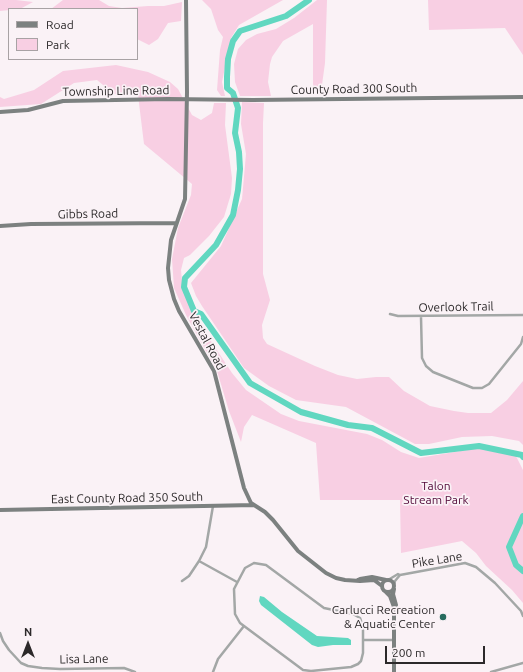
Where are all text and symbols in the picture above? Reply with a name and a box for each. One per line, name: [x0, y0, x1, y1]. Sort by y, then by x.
legend: [8, 8, 138, 60]
text: Road: [46, 18, 74, 31]
text: Park: [46, 38, 70, 51]
street label: County Road 300 South: [291, 81, 417, 97]
street label: Township Line Road: [62, 83, 170, 99]
street label: Gibbs Road: [58, 206, 118, 222]
street label: Overlook Trail: [418, 299, 494, 315]
street label: Vestal Road: [186, 310, 228, 372]
park label: Talon Stream Park: [403, 479, 469, 507]
street label: East County Road 350 South: [51, 489, 203, 507]
street label: Pike Lane: [411, 549, 463, 571]
place label: Carlucci Recreation & Aquatic Center: [332, 603, 435, 631]
marker: Carlucci Recreation & Aquatic Center: [438, 612, 448, 622]
north arrow: [8, 624, 48, 664]
text: N: [24, 626, 32, 638]
scale bar: [387, 638, 487, 664]
text: 200 m: [392, 646, 425, 659]
street label: Lisa Lane: [59, 651, 109, 667]

